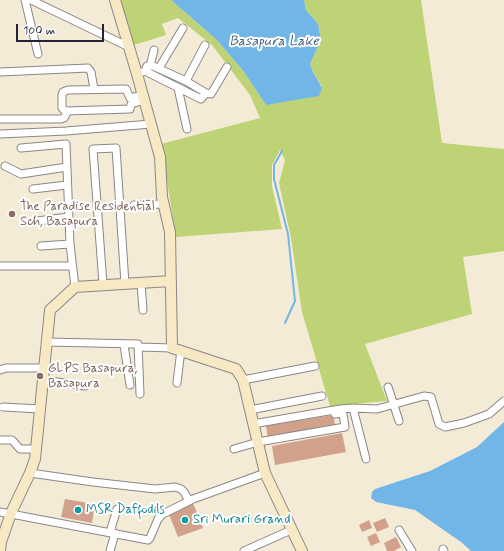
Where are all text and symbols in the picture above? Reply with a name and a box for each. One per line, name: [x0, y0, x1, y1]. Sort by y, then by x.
scale bar: [18, 16, 106, 42]
text: 100 m: [23, 23, 55, 39]
water label: Basapura Lake: [229, 34, 319, 50]
place label: The Paradise Residential Sch, Basapura: [20, 199, 155, 230]
marker: The Paradise Residential Sch, Basapura: [7, 209, 17, 219]
place label: GLPS Basapura, Basapura: [48, 361, 137, 392]
marker: GLPS Basapura, Basapura: [35, 371, 45, 381]
place label: MSR Daffodils: [86, 502, 165, 518]
marker: MSR Daffodils: [73, 505, 83, 515]
place label: Sri Murari Grand: [193, 512, 290, 528]
marker: Sri Murari Grand: [180, 515, 190, 525]

